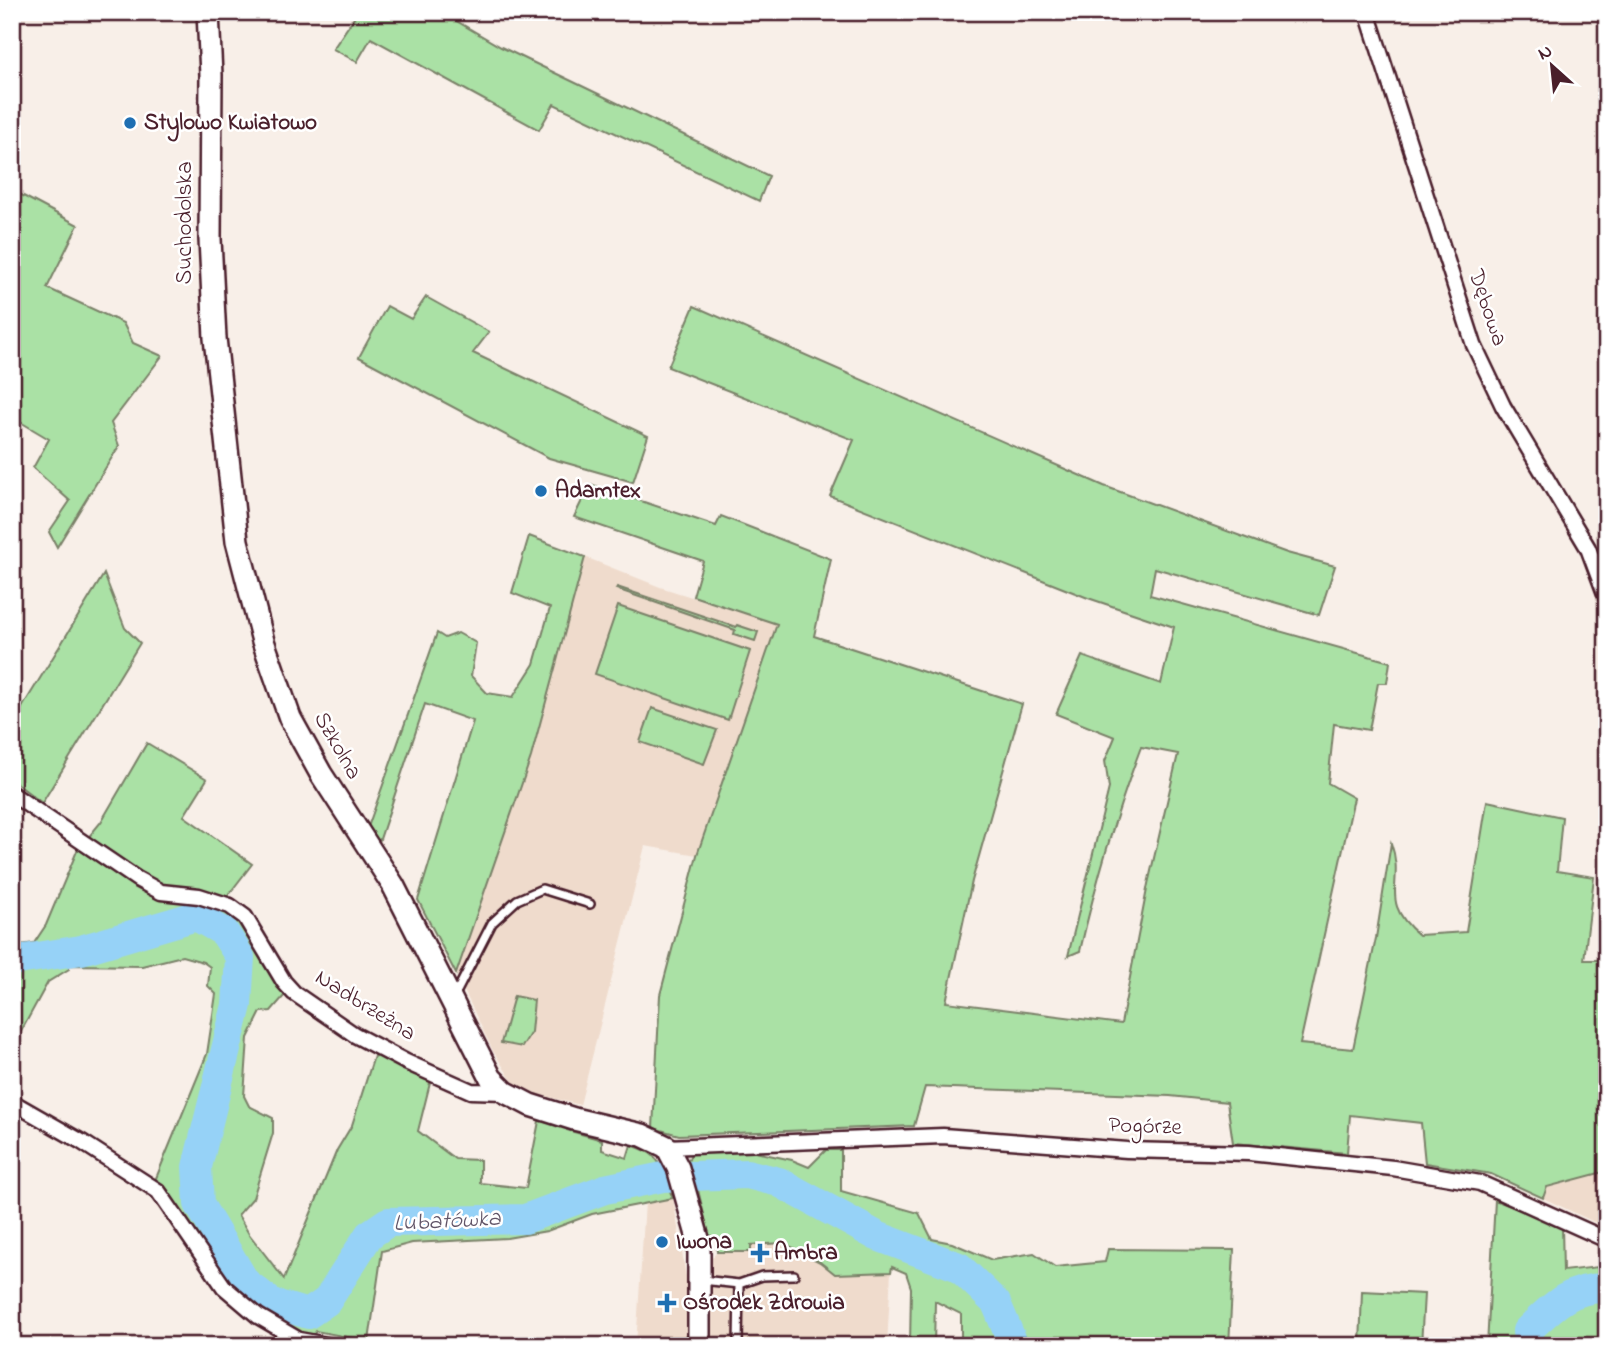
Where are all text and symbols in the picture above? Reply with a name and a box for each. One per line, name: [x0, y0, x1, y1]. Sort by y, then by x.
north arrow: [1518, 32, 1588, 102]
text: N: [1534, 38, 1557, 68]
place label: Stylowo Kwiatowo: [144, 107, 317, 142]
marker: Stylowo Kwiatowo: [122, 115, 138, 131]
street label: Suchodolska: [169, 161, 202, 285]
street label: Dębowa: [1458, 264, 1515, 351]
place label: Adamtex: [555, 475, 641, 508]
marker: Adamtex: [533, 483, 549, 499]
street label: Szkolna: [304, 706, 370, 786]
street label: Nadbrzeżna: [308, 962, 422, 1050]
street label: Pogórze: [1108, 1109, 1183, 1146]
water label: Lubatówka: [392, 1202, 503, 1242]
place label: Iwona: [676, 1226, 732, 1259]
marker: Iwona: [654, 1234, 670, 1250]
place label: Ambra: [774, 1237, 838, 1270]
marker: Ambra: [752, 1245, 768, 1261]
place label: Ośrodek Zdrowia: [683, 1287, 845, 1320]
marker: Ośrodek Zdrowia: [657, 1293, 677, 1313]

